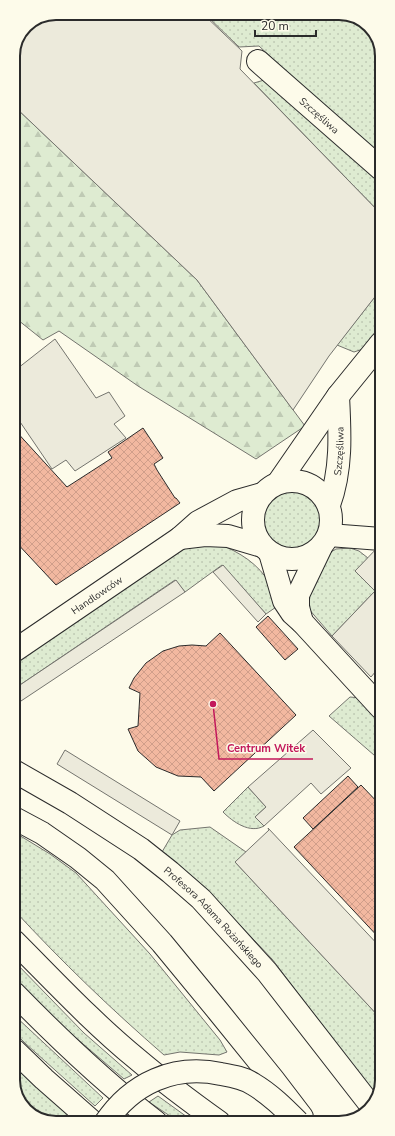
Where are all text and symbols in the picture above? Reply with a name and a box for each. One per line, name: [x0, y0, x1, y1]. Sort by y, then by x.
scale bar: [255, 12, 316, 38]
text: 20 m: [261, 18, 289, 34]
street label: Szczęśliwa: [296, 94, 342, 137]
street label: Szczęśliwa: [331, 427, 347, 477]
street label: Handlowców: [69, 573, 126, 618]
callout: Centrum Witek: [219, 736, 313, 759]
text: Centrum Witek: [227, 741, 306, 756]
street label: Profesora Adama Rożańskiego: [161, 864, 266, 972]

